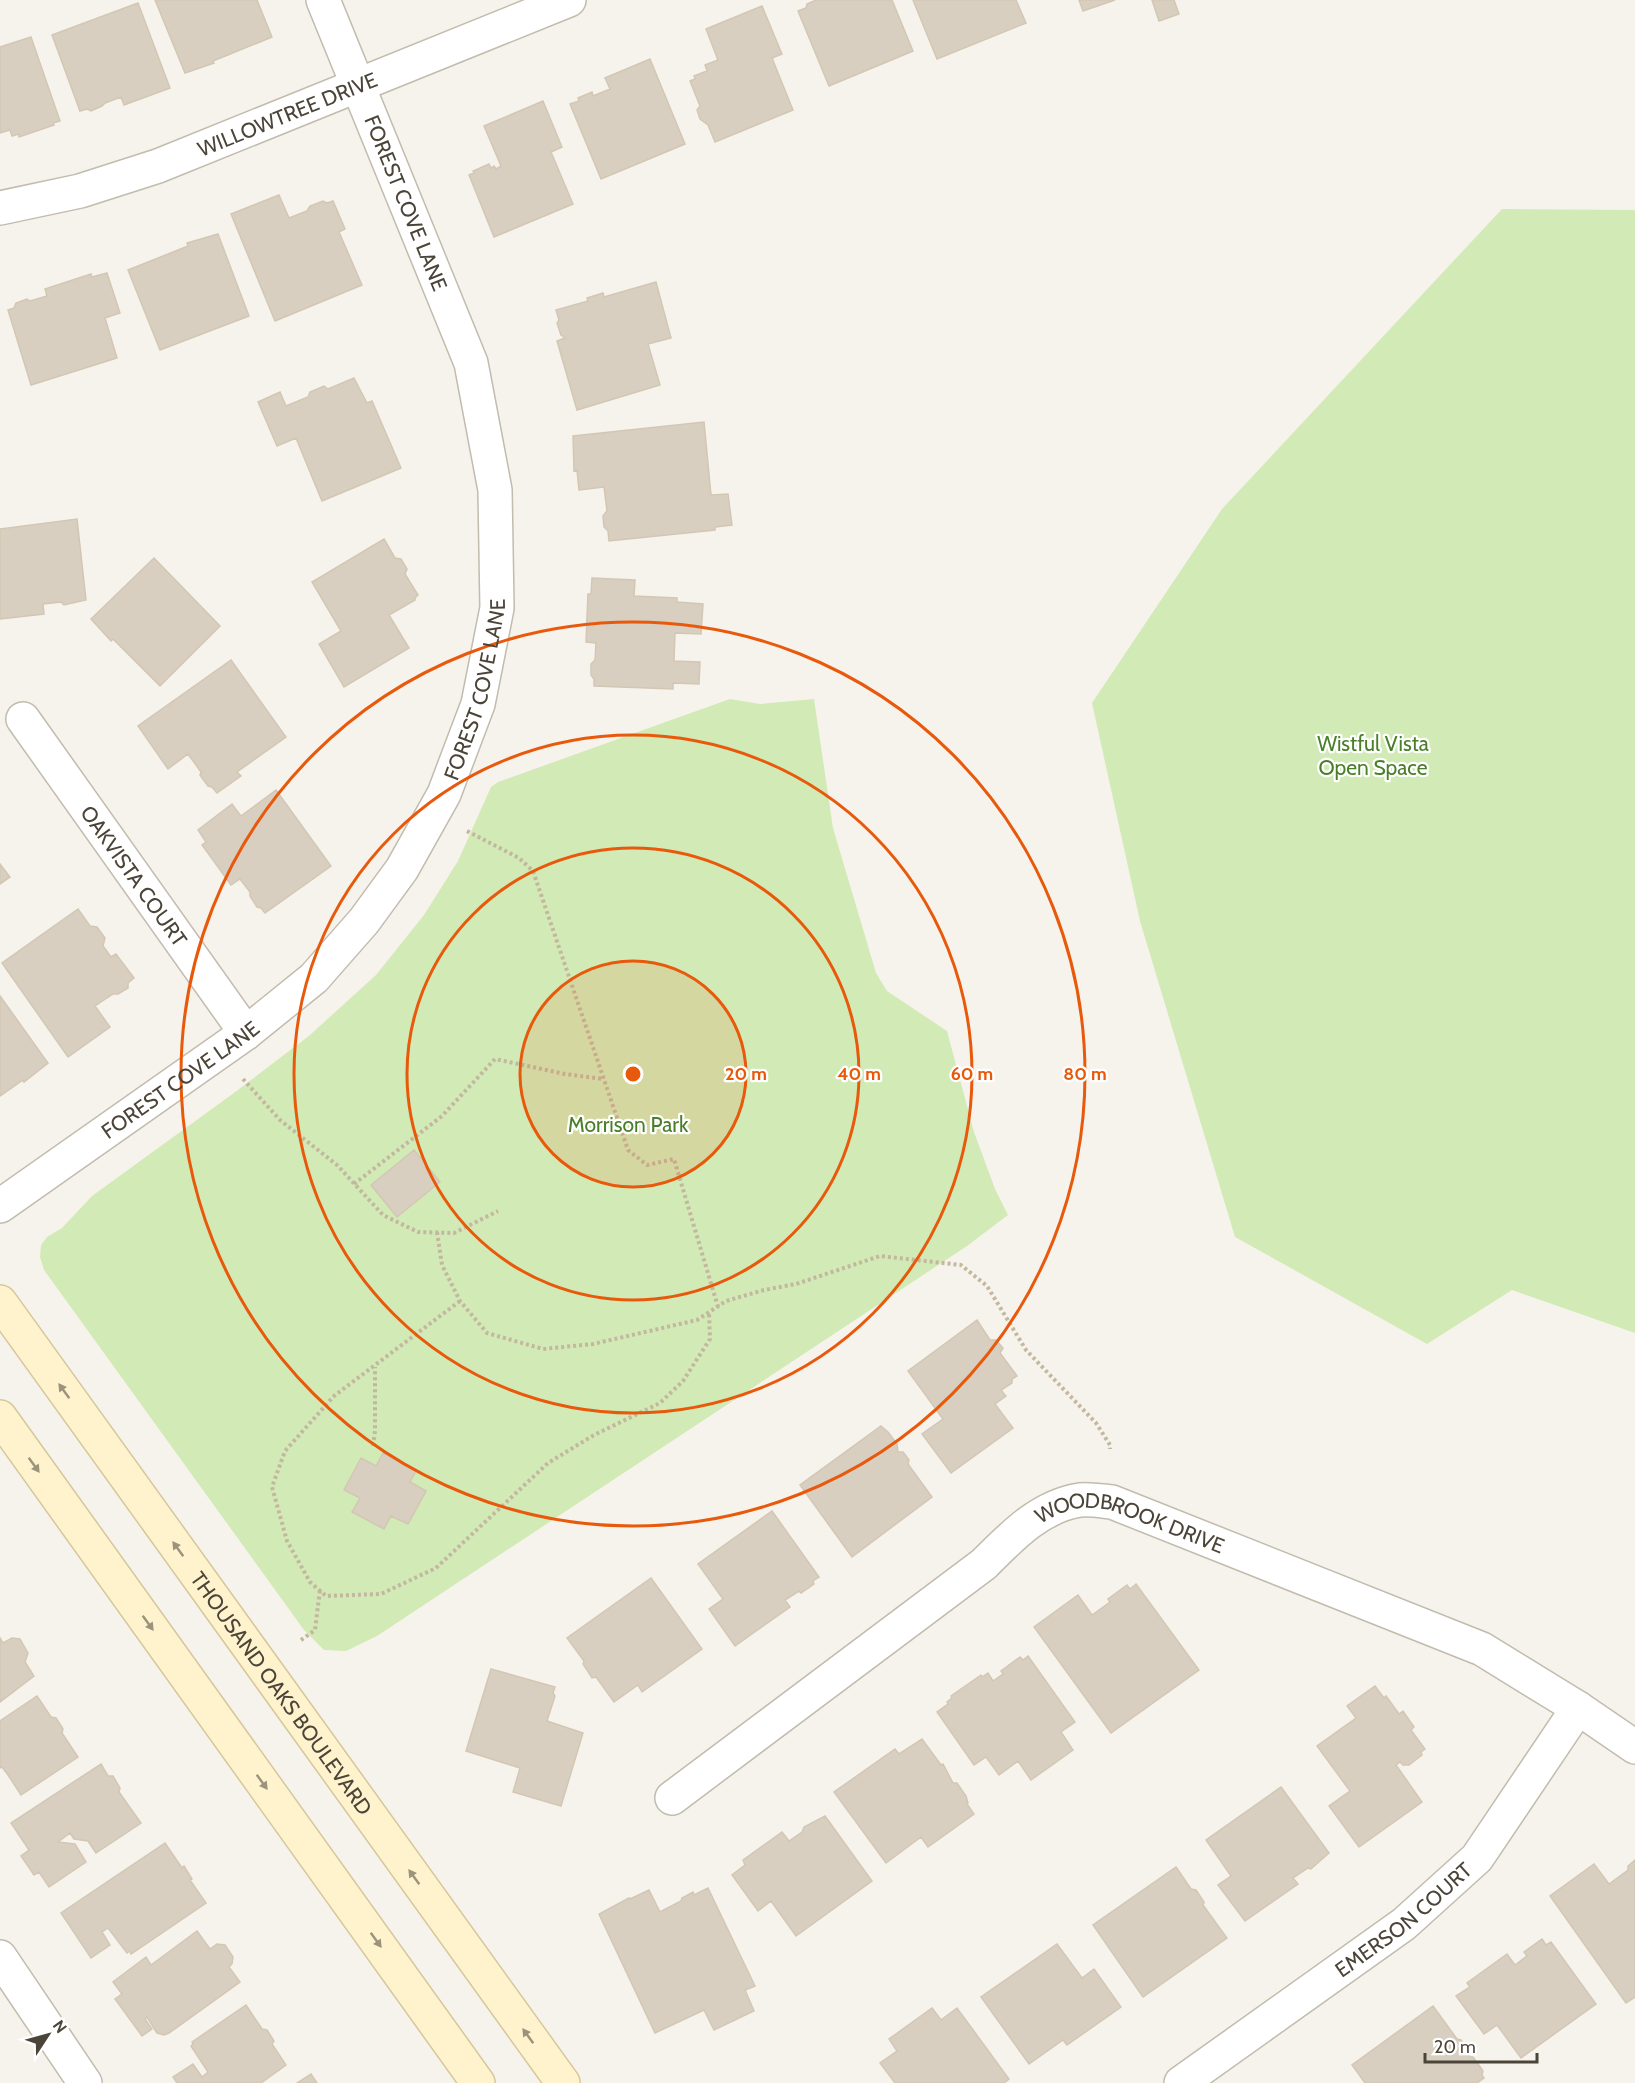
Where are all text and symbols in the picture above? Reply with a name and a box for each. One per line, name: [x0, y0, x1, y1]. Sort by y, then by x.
street label: WILLOWTREE DRIVE: [194, 66, 381, 161]
street label: FOREST COVE LANE: [359, 112, 453, 294]
street label: FOREST COVE LANE: [438, 599, 510, 783]
park label: Wistful Vista Open Space: [1317, 731, 1429, 780]
street label: OAKVISTA COURT: [76, 800, 193, 951]
street label: FOREST COVE LANE: [96, 1015, 264, 1144]
text: 20 m: [725, 1063, 767, 1085]
text: 40 m: [837, 1063, 881, 1085]
text: 60 m: [951, 1063, 993, 1085]
text: 80 m: [1063, 1063, 1107, 1085]
centre of rings: [623, 1064, 643, 1084]
park label: Morrison Park: [568, 1112, 689, 1137]
one-way arrow: [58, 1383, 70, 1398]
one-way arrow: [28, 1456, 40, 1472]
street label: WOODBROOK DRIVE: [1030, 1487, 1228, 1558]
one-way arrow: [172, 1541, 184, 1557]
street label: THOUSAND OAKS BOULEVARD: [186, 1566, 378, 1820]
one-way arrow: [142, 1615, 154, 1631]
one-way arrow: [256, 1773, 268, 1789]
street label: EMERSON COURT: [1330, 1857, 1476, 1982]
one-way arrow: [409, 1870, 421, 1885]
one-way arrow: [369, 1932, 381, 1948]
north arrow: [18, 2005, 78, 2065]
text: N: [49, 2016, 71, 2037]
scale bar: [1425, 2026, 1538, 2064]
one-way arrow: [523, 2028, 535, 2043]
text: 20 m: [1434, 2036, 1476, 2058]

